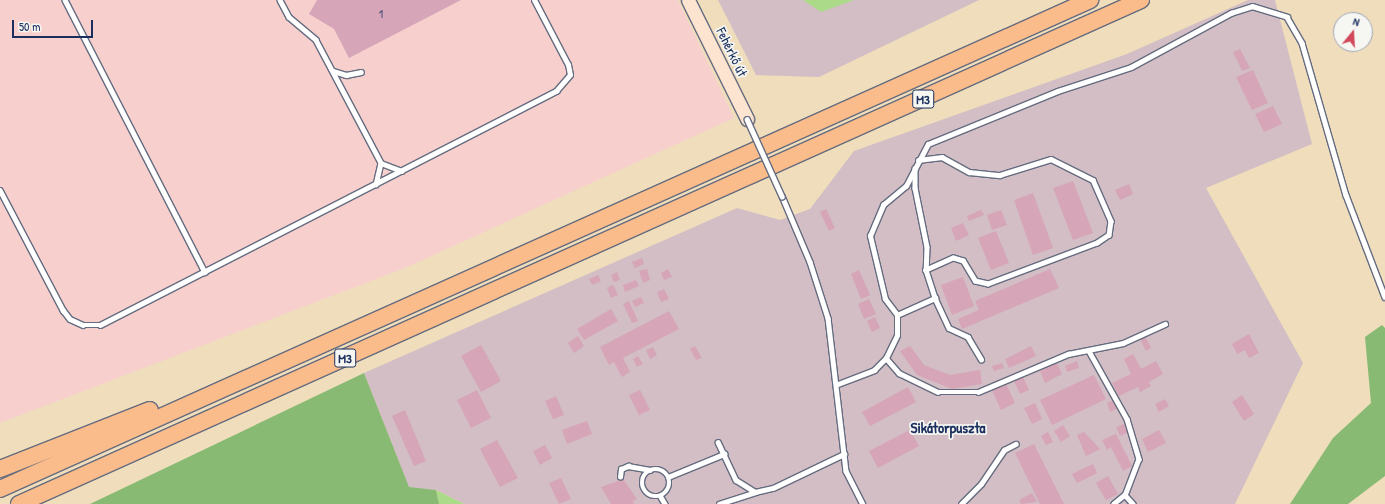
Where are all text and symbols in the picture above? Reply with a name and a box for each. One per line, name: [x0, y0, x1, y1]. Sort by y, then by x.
house number: 1: [379, 7, 383, 21]
scale bar: [14, 12, 95, 38]
north arrow: [1333, 12, 1373, 52]
text: N: [1351, 14, 1361, 29]
text: 50 m: [19, 18, 40, 35]
street label: Fehérkő út: [713, 25, 751, 79]
road number: M3: [912, 88, 934, 110]
road number: M3: [334, 347, 356, 369]
district label: Sikátorpuszta: [911, 419, 985, 437]

